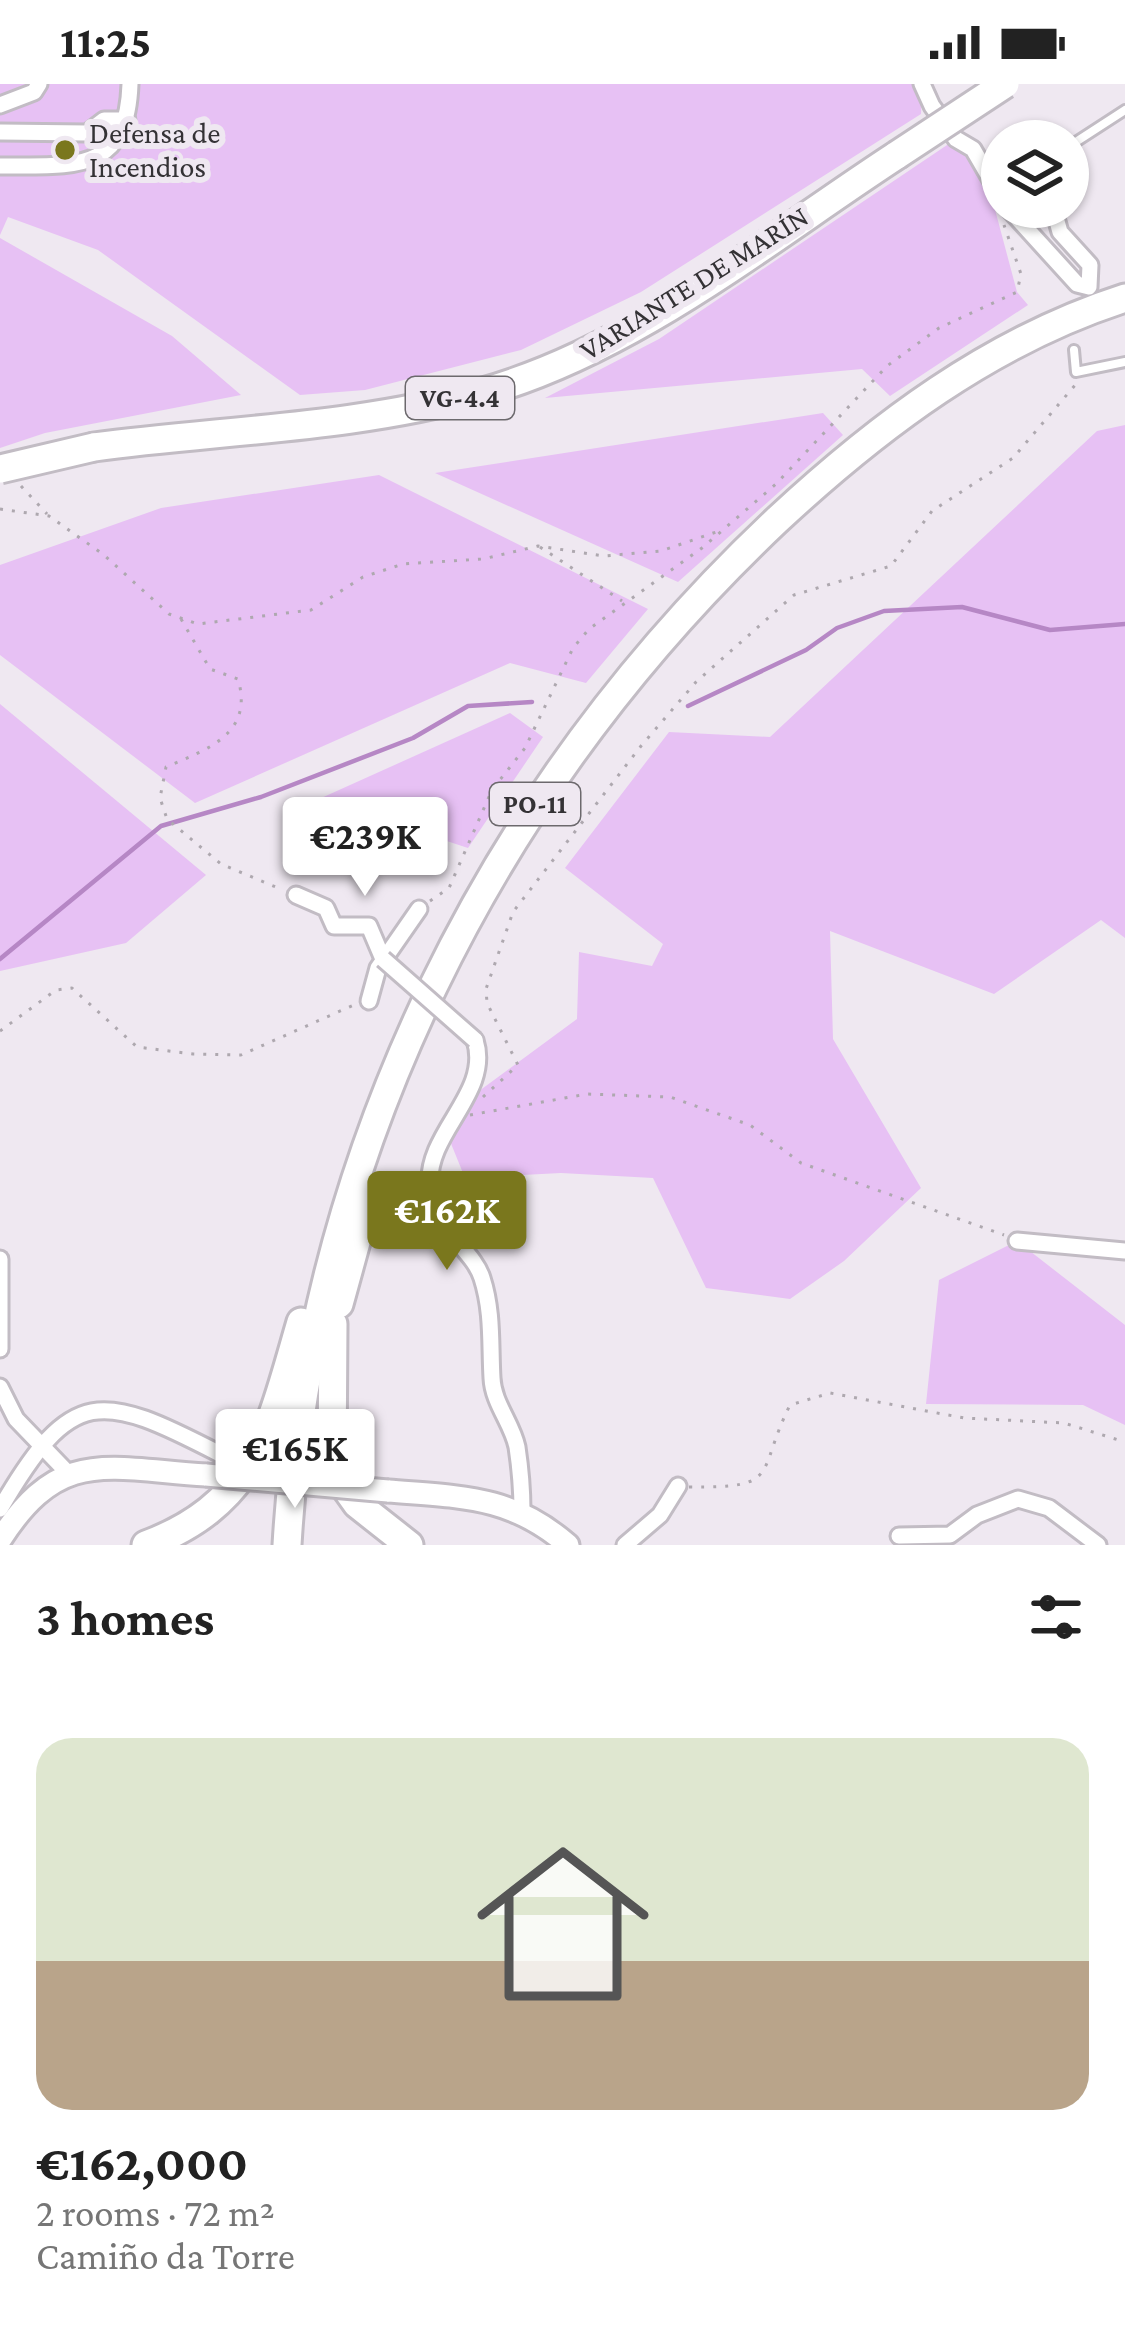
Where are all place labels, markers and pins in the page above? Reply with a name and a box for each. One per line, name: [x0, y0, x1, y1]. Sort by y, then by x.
place label: Defensa de Incendios: [89, 116, 220, 183]
marker: Defensa de Incendios: [52, 137, 78, 163]
pin: €239K: [281, 797, 449, 899]
pin: €162K: [363, 1171, 531, 1273]
pin: €165K: [211, 1409, 379, 1511]

